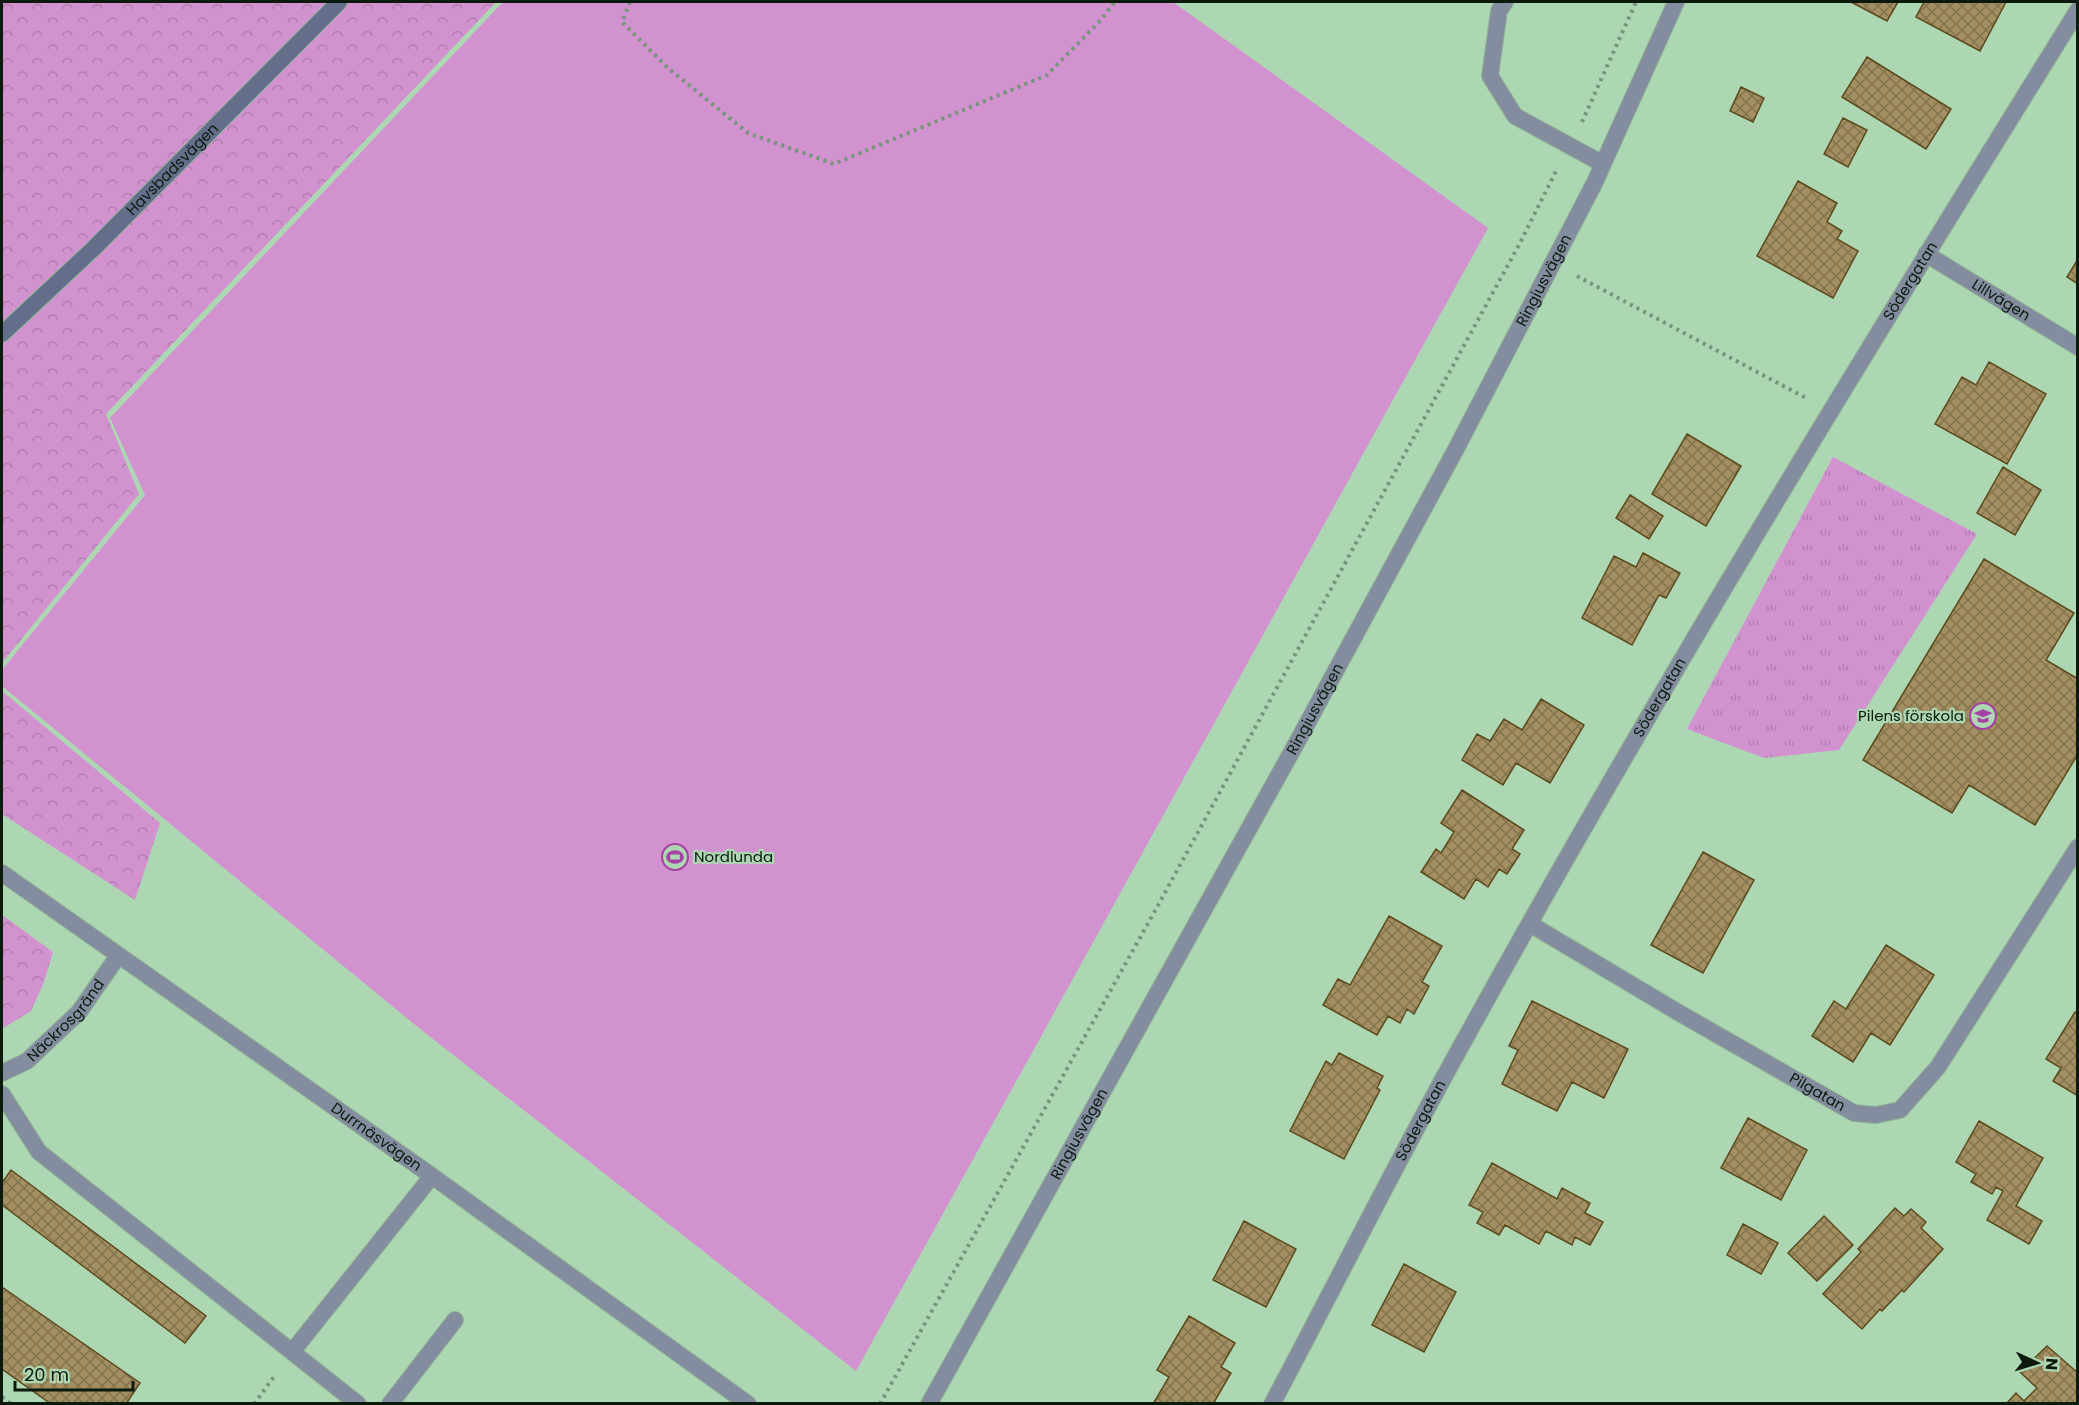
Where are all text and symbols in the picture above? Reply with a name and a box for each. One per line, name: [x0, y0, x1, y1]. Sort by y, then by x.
street label: Havsbadsvägen: [121, 118, 223, 220]
street label: Ringiusvägen: [1511, 230, 1576, 330]
street label: Södergatan: [1878, 237, 1942, 324]
street label: Lillvägen: [1968, 274, 2035, 325]
street label: Södergatan: [1628, 654, 1691, 741]
street label: Ringiusvägen: [1281, 659, 1348, 758]
school or university icon: Pilens förskola: [1968, 701, 1998, 731]
place label: Pilens förskola: [1858, 705, 1964, 726]
sports icon: Nordlunda: [660, 842, 690, 872]
place label: Nordlunda: [694, 846, 773, 867]
street label: Näckrosgränd: [22, 975, 109, 1066]
street label: Pilgatan: [1786, 1067, 1850, 1116]
street label: Södergatan: [1390, 1076, 1450, 1165]
street label: Ringiusvägen: [1045, 1084, 1113, 1183]
street label: Durrnäsvägen: [327, 1097, 426, 1176]
north arrow: [2007, 1333, 2067, 1393]
scale bar: [15, 1354, 134, 1392]
text: N: [2040, 1357, 2063, 1371]
text: 20 m: [24, 1362, 69, 1387]

